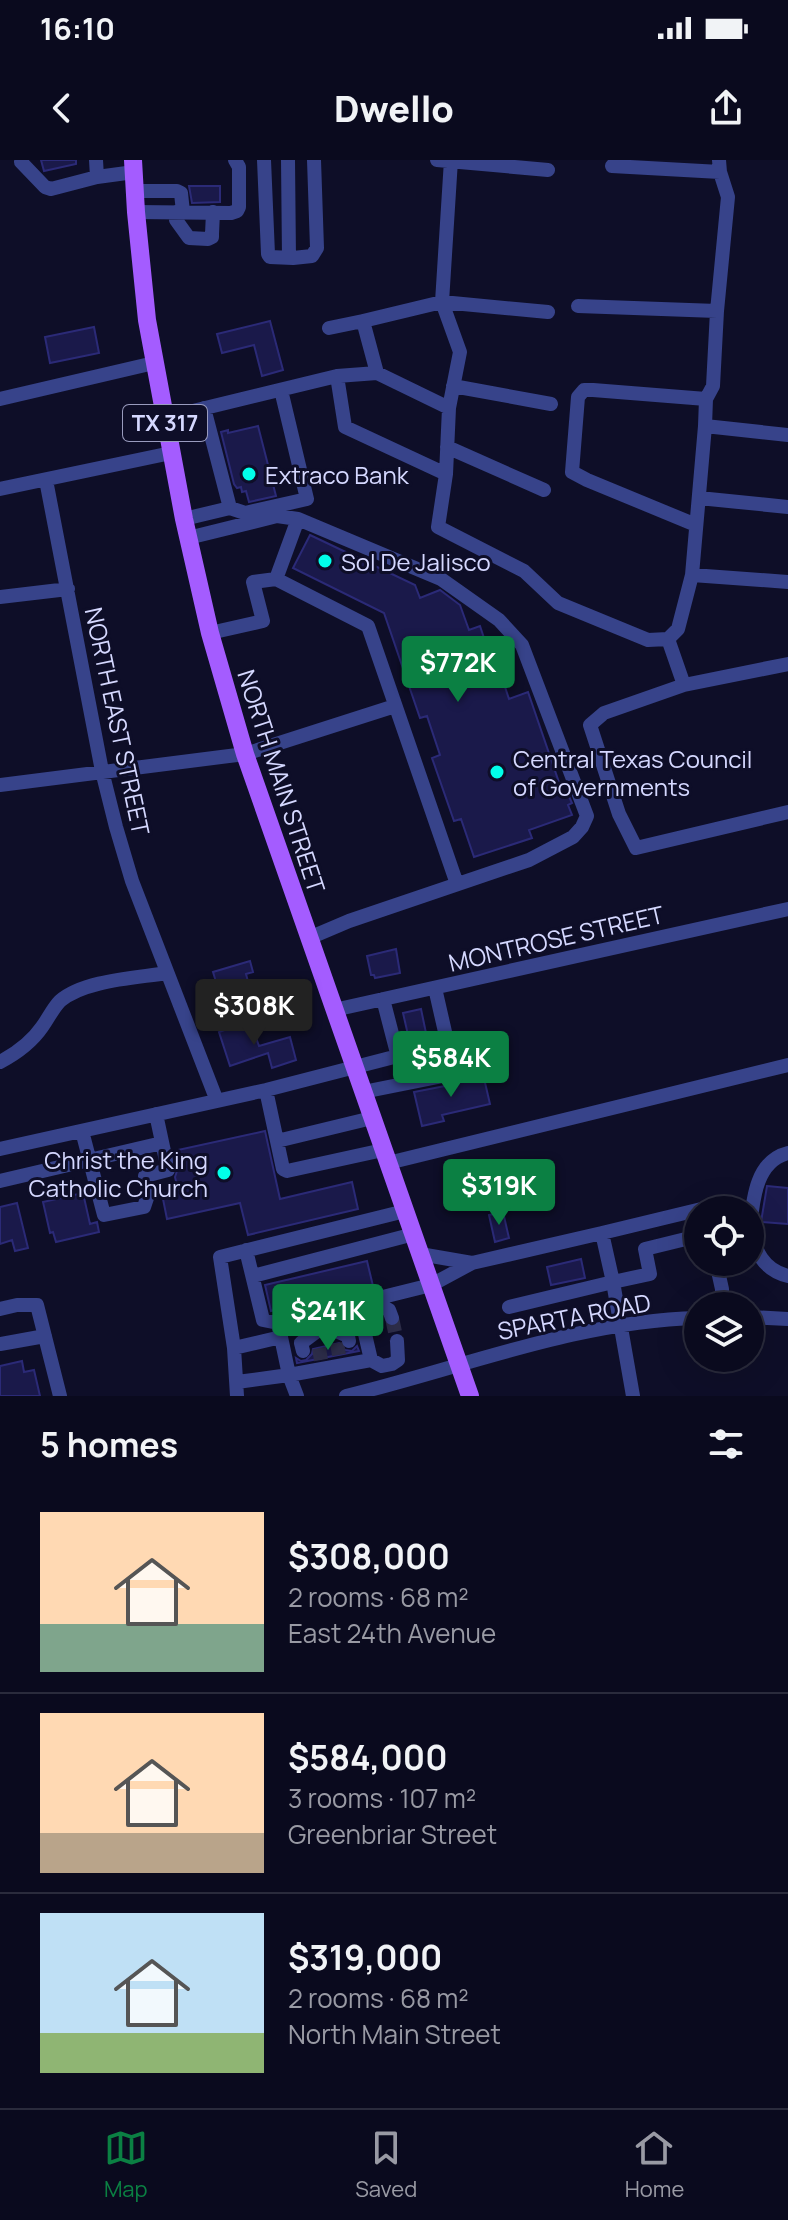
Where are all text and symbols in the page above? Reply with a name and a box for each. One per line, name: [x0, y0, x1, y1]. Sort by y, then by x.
text: 16:10: [40, 8, 115, 49]
text: Dwello: [334, 84, 454, 133]
icon: back: [40, 86, 84, 130]
icon: share: [704, 86, 748, 130]
road number: TX 317: [123, 405, 207, 441]
place label: Extraco Bank: [265, 458, 410, 491]
marker: Extraco Bank: [240, 465, 258, 483]
place label: Sol De Jalisco: [341, 545, 491, 578]
marker: Sol De Jalisco: [316, 552, 334, 570]
street label: NORTH EAST STREET: [78, 604, 158, 839]
pin: $772K: [402, 636, 514, 704]
text: $772K: [420, 644, 496, 680]
street label: NORTH MAIN STREET: [230, 665, 334, 897]
place label: Central Texas Council of Governments: [513, 742, 752, 803]
marker: Central Texas Council of Governments: [488, 763, 506, 781]
street label: MONTROSE STREET: [445, 897, 668, 979]
pin: $308K: [198, 979, 310, 1047]
text: $308K: [213, 987, 295, 1023]
pin: $584K: [395, 1031, 507, 1099]
text: $584K: [411, 1039, 491, 1075]
place label: Christ the King Catholic Church: [29, 1143, 208, 1204]
pin: $319K: [443, 1159, 555, 1227]
marker: Christ the King Catholic Church: [215, 1164, 233, 1182]
text: $319K: [461, 1167, 537, 1203]
map controls: [684, 1196, 764, 1372]
button: locate: [684, 1196, 764, 1276]
pin: $241K: [272, 1284, 384, 1352]
street label: SPARTA ROAD: [494, 1285, 654, 1347]
text: $241K: [290, 1292, 366, 1328]
button: layers: [684, 1292, 764, 1372]
text: 5 homes: [40, 1421, 178, 1467]
icon: filters: [704, 1422, 748, 1466]
text: $308,000: [288, 1533, 450, 1579]
icon: home: [104, 1544, 200, 1640]
text: 2 rooms · 68 m²: [288, 1579, 469, 1615]
text: East 24th Avenue: [288, 1615, 496, 1651]
text: $584,000: [288, 1734, 448, 1780]
icon: home: [104, 1745, 200, 1841]
text: 3 rooms · 107 m²: [288, 1780, 476, 1816]
text: Greenbriar Street: [288, 1816, 497, 1852]
text: $319,000: [288, 1934, 442, 1980]
icon: home: [104, 1945, 200, 2041]
text: 2 rooms · 68 m²: [288, 1980, 469, 2016]
text: North Main Street: [288, 2016, 501, 2052]
tab: Map: [104, 2126, 148, 2204]
tab: Saved: [355, 2126, 417, 2204]
tab: Home: [625, 2126, 684, 2204]

